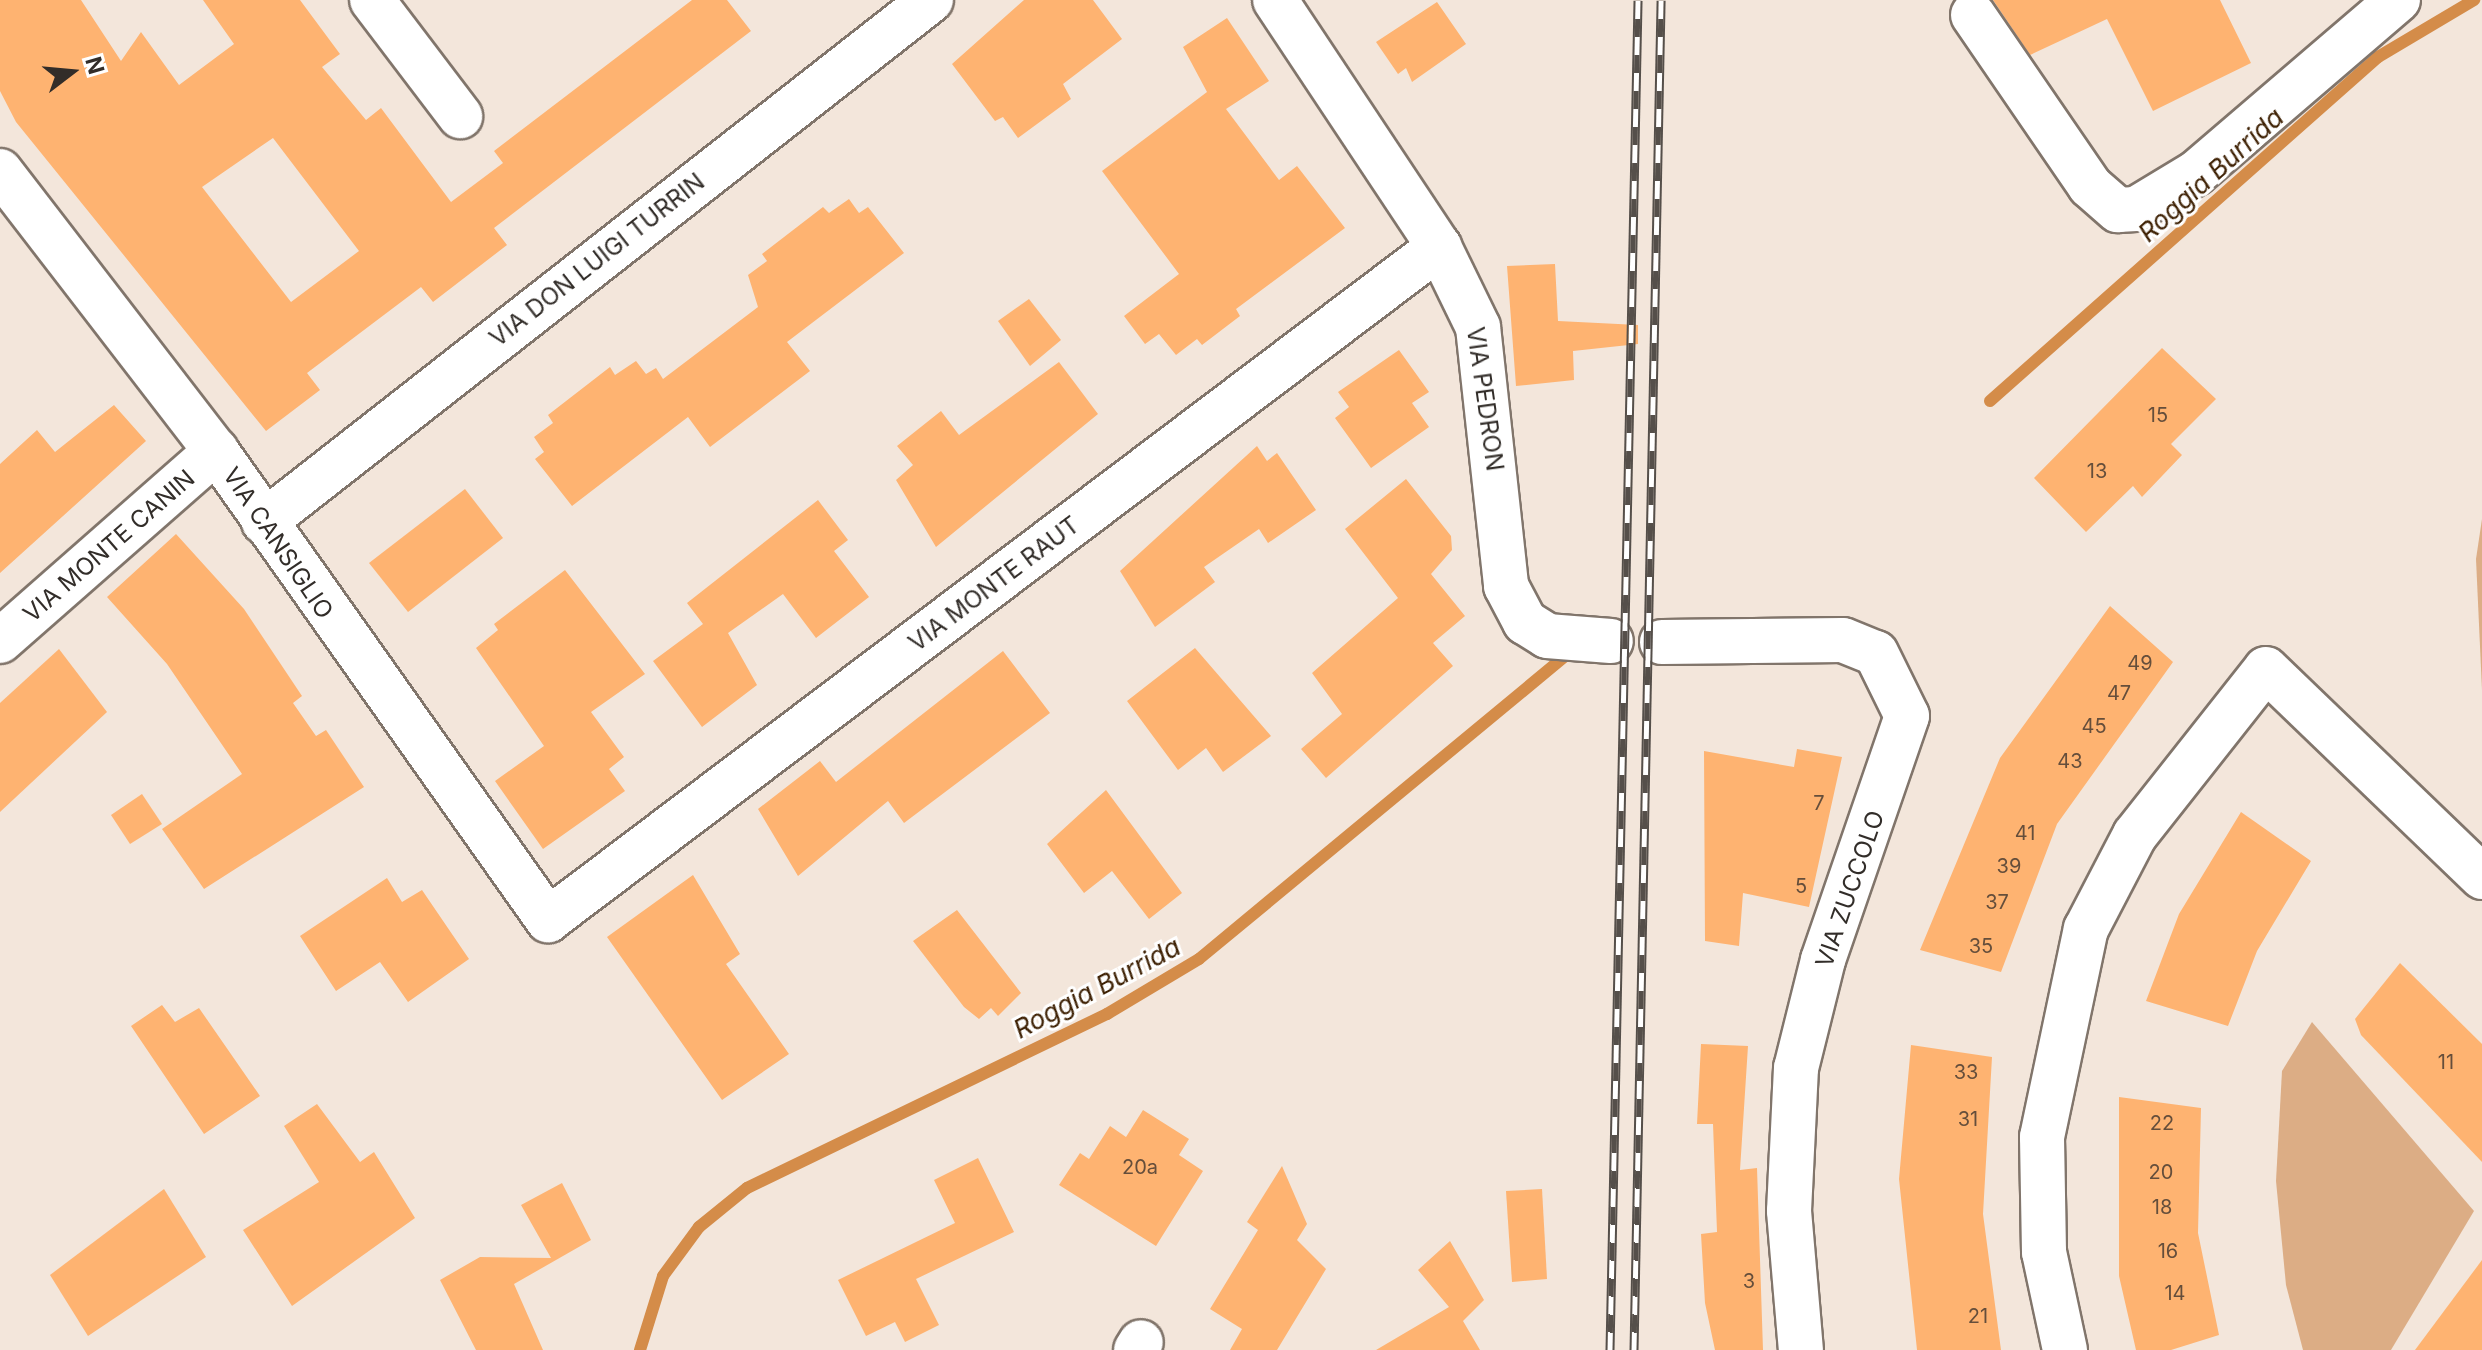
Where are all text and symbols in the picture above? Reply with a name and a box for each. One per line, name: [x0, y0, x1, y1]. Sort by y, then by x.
north arrow: [32, 32, 112, 112]
text: N: [80, 54, 110, 77]
water label: Roggia Burrida: [2132, 102, 2290, 248]
street label: VIA DON LUIGI TURRIN: [484, 167, 710, 353]
street label: VIA PEDRON: [1461, 325, 1509, 473]
house number: 15: [2148, 403, 2168, 427]
house number: 13: [2087, 459, 2107, 483]
street label: VIA CANSIGLIO: [217, 462, 339, 624]
street label: VIA MONTE CANIN: [18, 464, 200, 628]
street label: VIA MONTE RAUT: [903, 511, 1085, 657]
house number: 49: [2127, 651, 2153, 675]
house number: 47: [2107, 681, 2131, 705]
house number: 45: [2081, 714, 2107, 738]
house number: 43: [2057, 749, 2083, 773]
house number: 7: [1813, 791, 1825, 815]
street label: VIA ZUCCOLO: [1810, 807, 1890, 971]
house number: 41: [2015, 821, 2035, 845]
house number: 39: [1997, 854, 2021, 878]
house number: 5: [1795, 874, 1807, 898]
house number: 37: [1985, 890, 2009, 914]
water label: Roggia Burrida: [1008, 931, 1186, 1045]
house number: 35: [1969, 934, 1993, 958]
house number: 11: [2438, 1050, 2454, 1074]
house number: 33: [1954, 1060, 1978, 1084]
house number: 31: [1958, 1107, 1978, 1131]
house number: 22: [2150, 1111, 2174, 1135]
house number: 20a: [1122, 1155, 1158, 1179]
house number: 20: [2149, 1160, 2173, 1184]
house number: 18: [2152, 1195, 2172, 1219]
house number: 16: [2158, 1239, 2178, 1263]
house number: 3: [1743, 1269, 1755, 1293]
house number: 14: [2164, 1281, 2186, 1305]
house number: 21: [1968, 1304, 1988, 1328]

